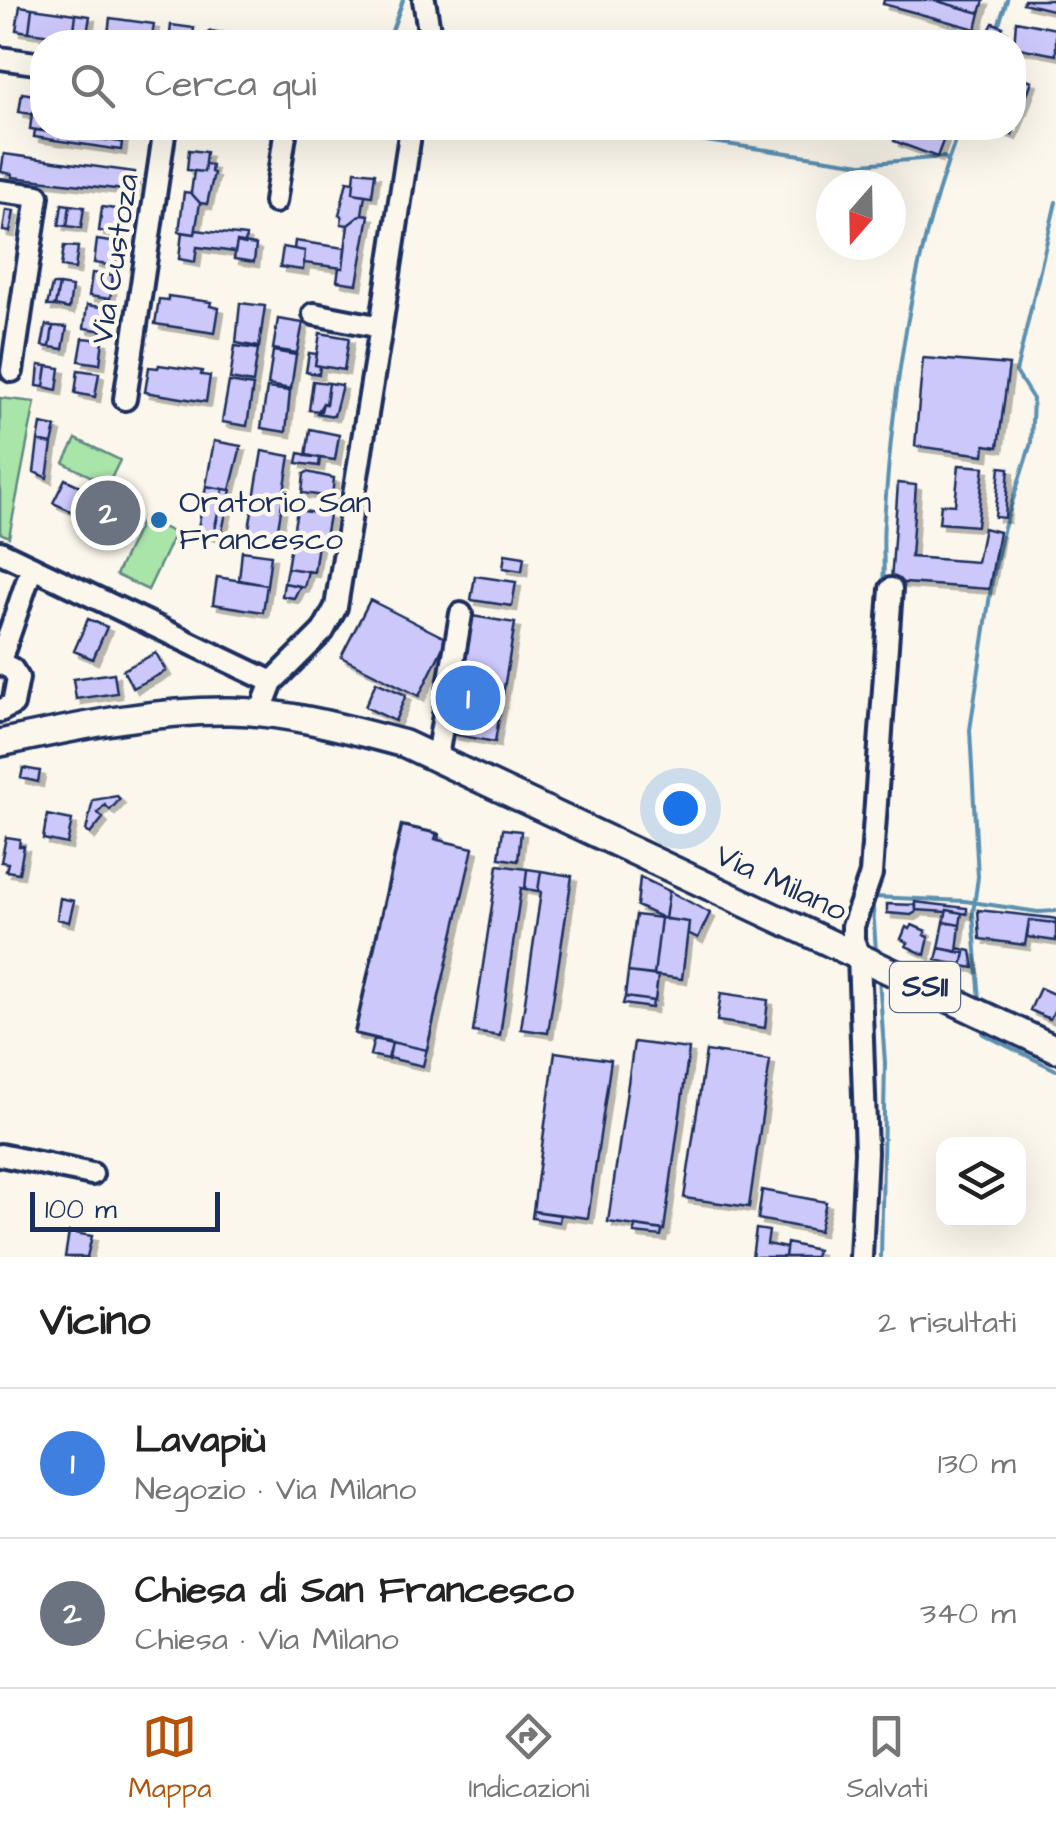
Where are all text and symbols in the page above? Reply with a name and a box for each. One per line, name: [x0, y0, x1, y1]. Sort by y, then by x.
search box: [30, 30, 1026, 140]
icon: search: [65, 58, 120, 113]
text: Cerca qui: [145, 59, 317, 111]
north arrow: [816, 170, 906, 260]
street label: Via Custoza: [79, 171, 151, 347]
pin: 2: [76, 476, 140, 550]
place label: Oratorio San Francesco: [179, 480, 371, 562]
marker: Oratorio San Francesco: [148, 509, 170, 531]
pin: 1: [436, 660, 500, 736]
your location: [655, 783, 706, 834]
street label: Via Milano: [708, 833, 854, 933]
road number: SS11: [890, 962, 960, 1012]
map controls: [936, 1137, 1026, 1227]
button: layers: [936, 1137, 1026, 1227]
scale bar: [30, 1187, 220, 1232]
text: 100 m: [45, 1190, 117, 1229]
text: Vicino: [40, 1293, 150, 1351]
text: 2 risultati: [878, 1300, 1016, 1345]
text: Lavapiù: [135, 1415, 266, 1467]
text: 1: [70, 1441, 75, 1486]
text: 130 m: [938, 1441, 1016, 1486]
text: Negozio · Via Milano: [135, 1467, 416, 1512]
text: Chiesa di San Francesco: [135, 1565, 574, 1617]
text: 2: [63, 1591, 82, 1636]
text: 340 m: [920, 1591, 1016, 1636]
text: Chiesa · Via Milano: [135, 1617, 399, 1662]
tab: Mappa: [129, 1709, 211, 1808]
tab: Indicazioni: [468, 1709, 589, 1808]
tab: Salvati: [846, 1709, 927, 1808]

